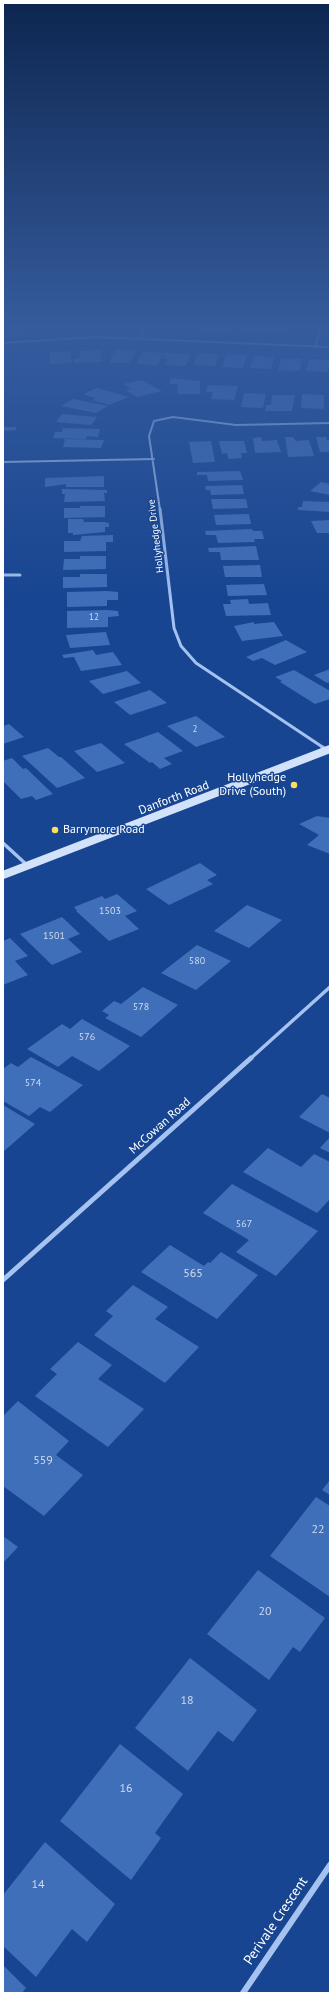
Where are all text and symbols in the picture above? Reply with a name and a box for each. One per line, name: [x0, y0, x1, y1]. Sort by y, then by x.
street label: Hollyhedge Drive: [146, 499, 166, 573]
house number: 12: [89, 612, 99, 622]
house number: 2: [193, 724, 197, 734]
place label: Hollyhedge Drive (South): [219, 771, 286, 799]
street label: Danforth Road: [137, 778, 211, 818]
marker: Hollyhedge Drive (South): [289, 780, 299, 790]
place label: Barrymore Road: [63, 823, 145, 837]
marker: Barrymore Road: [50, 825, 60, 835]
house number: 1503: [99, 905, 121, 917]
house number: 1501: [43, 930, 65, 942]
house number: 580: [189, 955, 205, 967]
house number: 578: [133, 1001, 149, 1013]
house number: 576: [79, 1031, 95, 1043]
house number: 574: [25, 1077, 41, 1089]
street label: McCowan Road: [126, 1095, 194, 1157]
house number: 567: [236, 1218, 252, 1230]
house number: 565: [183, 1267, 203, 1281]
house number: 559: [33, 1454, 53, 1468]
house number: 22: [311, 1523, 325, 1537]
house number: 20: [258, 1605, 272, 1619]
house number: 18: [180, 1694, 194, 1708]
house number: 16: [119, 1782, 133, 1796]
street label: Perivale Crescent: [240, 1874, 312, 1968]
house number: 14: [31, 1878, 45, 1892]

